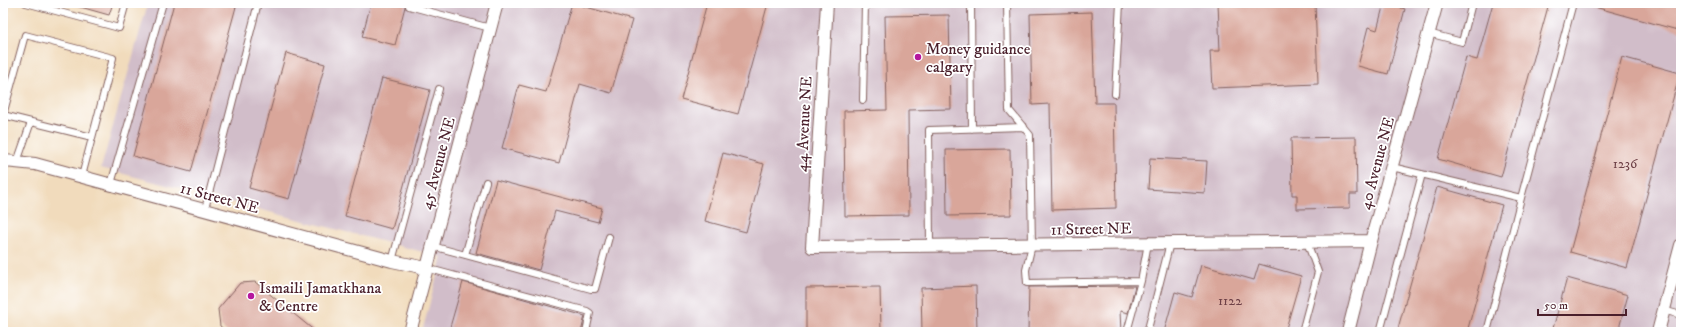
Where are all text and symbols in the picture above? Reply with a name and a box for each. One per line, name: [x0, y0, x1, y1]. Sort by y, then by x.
place label: Money guidance calgary: [926, 39, 1031, 77]
marker: Money guidance calgary: [913, 52, 923, 62]
street label: 44 Avenue NE: [792, 76, 816, 172]
street label: 45 Avenue NE: [416, 115, 460, 211]
street label: 40 Avenue NE: [1355, 115, 1399, 212]
house number: 1236: [1613, 155, 1638, 173]
street label: 11 Street NE: [178, 178, 261, 218]
street label: 11 Street NE: [1050, 218, 1132, 240]
place label: Ismaili Jamatkhana & Centre: [259, 278, 382, 316]
marker: Ismaili Jamatkhana & Centre: [246, 291, 256, 301]
scale bar: [1538, 291, 1626, 317]
house number: 1122: [1218, 292, 1242, 310]
text: 50 m: [1544, 298, 1568, 313]

